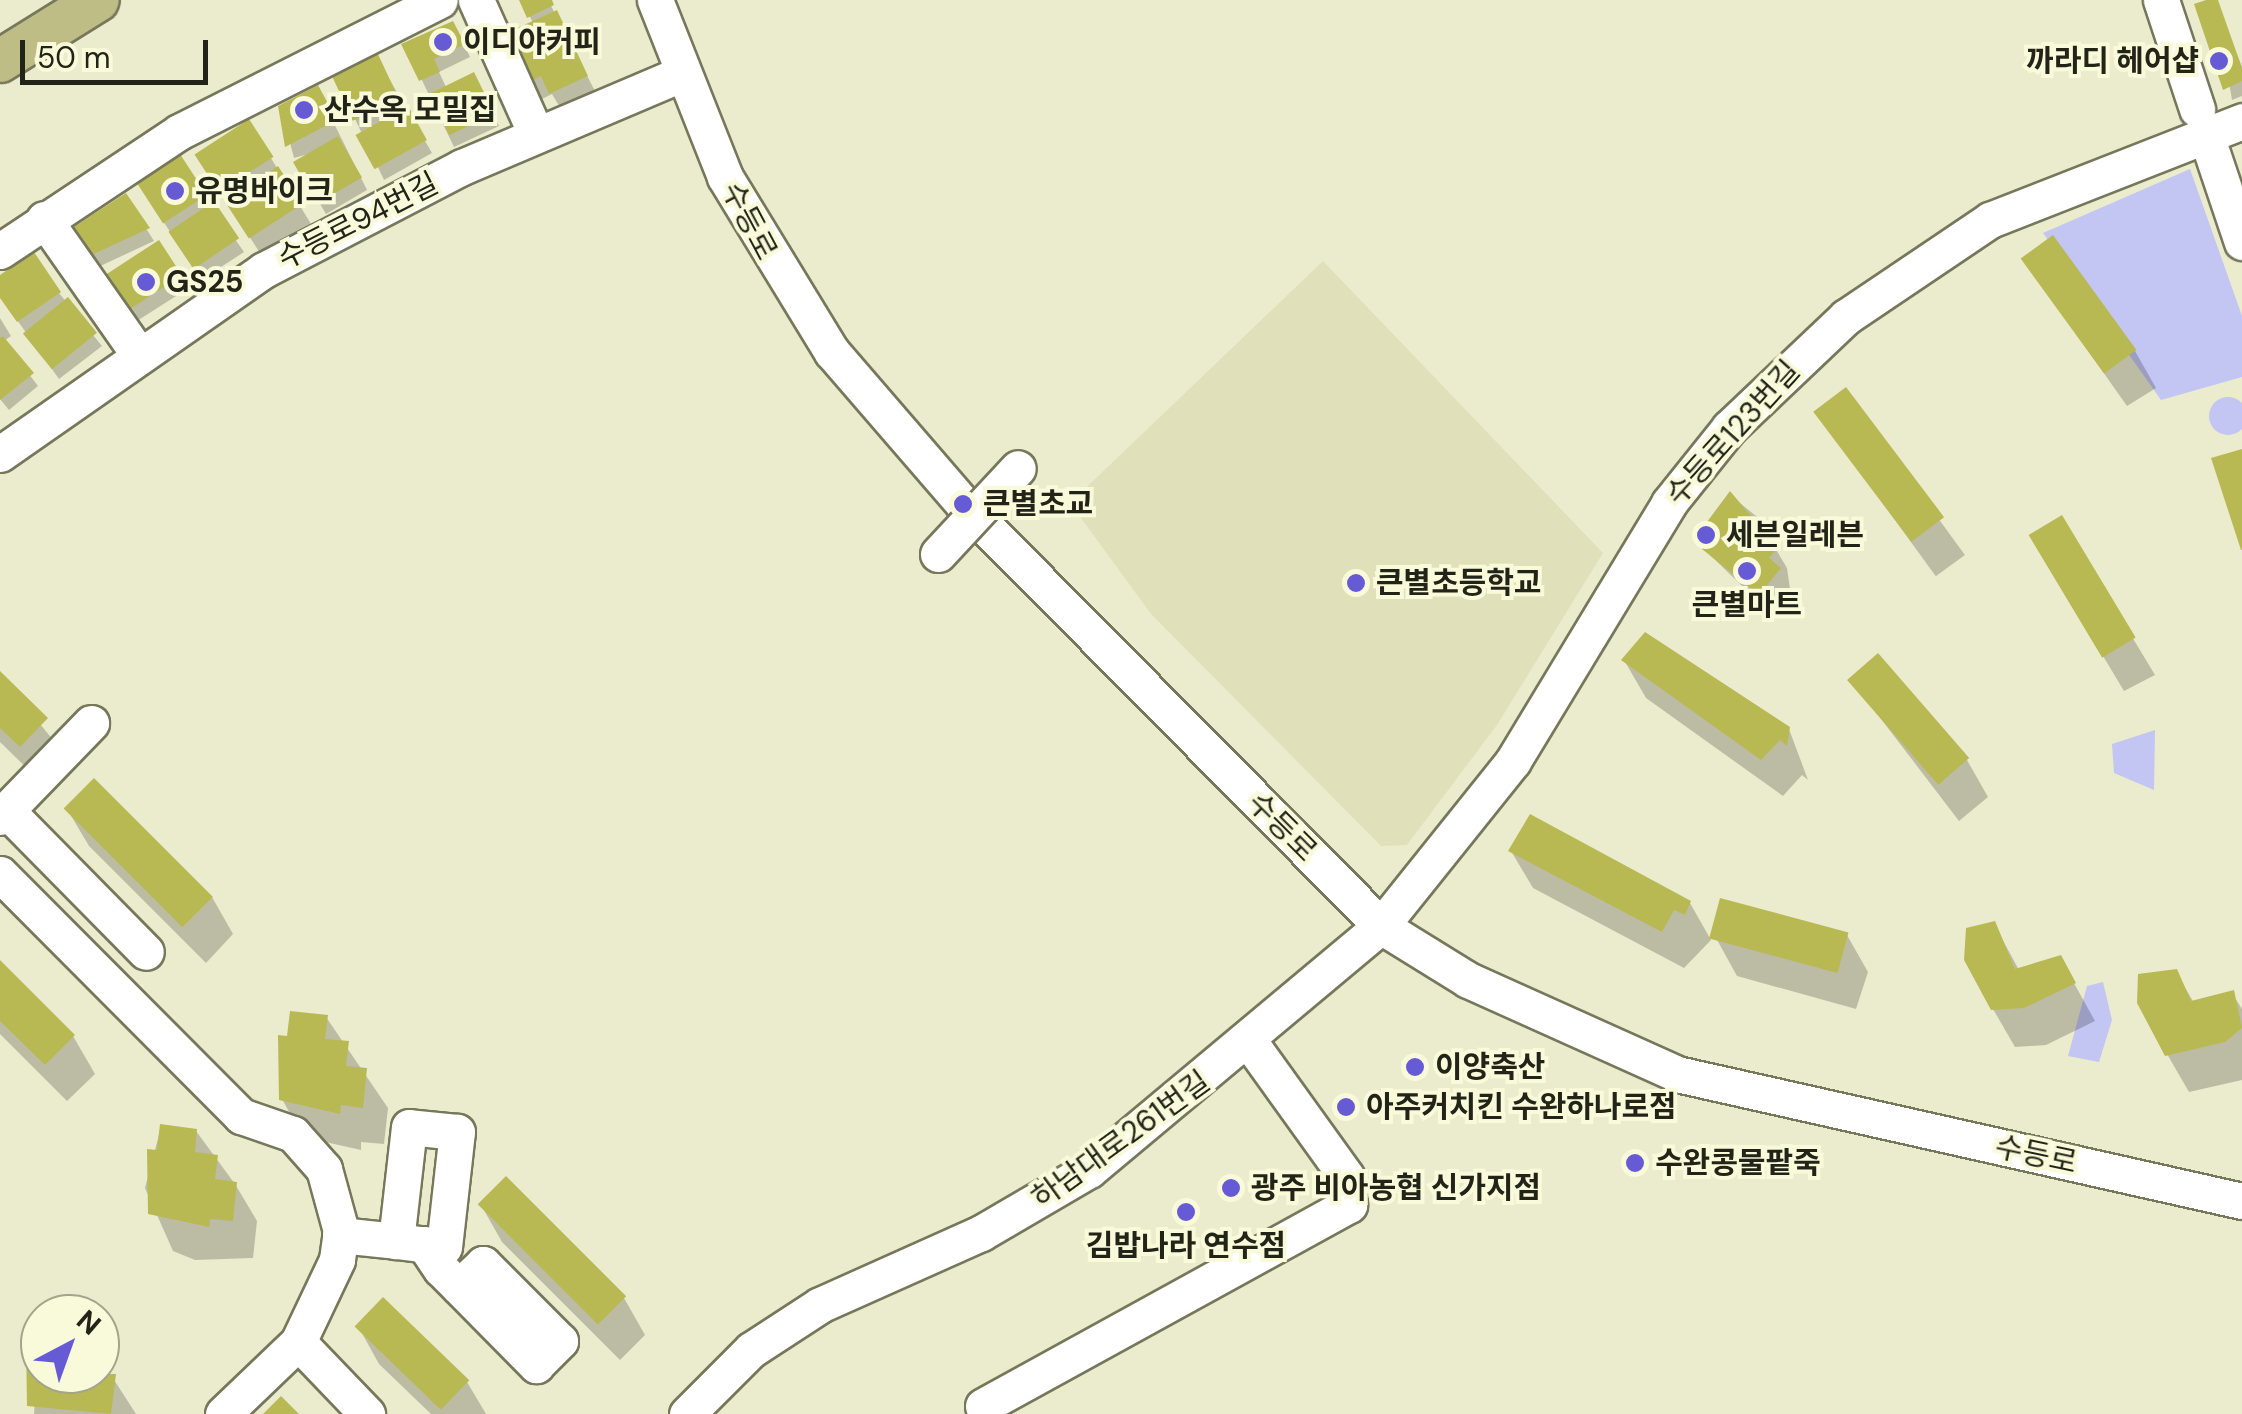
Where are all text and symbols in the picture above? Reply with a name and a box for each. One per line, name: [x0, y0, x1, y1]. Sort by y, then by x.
scale bar: [25, 20, 212, 82]
place label: 이디야커피: [463, 24, 601, 60]
marker: 이디야커피: [432, 31, 454, 53]
text: 50 m: [37, 38, 111, 77]
place label: 까라디 헤어샵: [2026, 43, 2199, 79]
marker: 까라디 헤어샵: [2208, 50, 2230, 72]
place label: 산수옥 모밀집: [324, 92, 497, 128]
marker: 산수옥 모밀집: [293, 99, 315, 121]
street label: 수등로94번길: [272, 165, 444, 277]
place label: 유명바이크: [195, 173, 333, 209]
street label: 수등로: [714, 176, 784, 266]
marker: 유명바이크: [164, 180, 186, 202]
place label: GS25: [166, 264, 243, 300]
marker: GS25: [135, 271, 157, 293]
street label: 수등로123번길: [1659, 353, 1807, 513]
place label: 큰별초교: [983, 486, 1093, 522]
marker: 큰별초교: [952, 493, 974, 515]
place label: 세븐일레븐: [1726, 517, 1864, 553]
marker: 세븐일레븐: [1695, 524, 1717, 546]
marker: 큰별마트: [1736, 560, 1758, 582]
place label: 큰별초등학교: [1376, 565, 1542, 601]
marker: 큰별초등학교: [1345, 572, 1367, 594]
place label: 큰별마트: [1692, 587, 1802, 623]
street label: 수등로: [1240, 785, 1324, 869]
place label: 이양축산: [1435, 1049, 1545, 1085]
marker: 이양축산: [1404, 1056, 1426, 1078]
street label: 하남대로261번길: [1025, 1063, 1217, 1217]
place label: 아주커치킨 수완하나로점: [1366, 1089, 1677, 1125]
marker: 아주커치킨 수완하나로점: [1335, 1096, 1357, 1118]
street label: 수등로: [1992, 1129, 2080, 1181]
place label: 수완콩물팥죽: [1655, 1145, 1821, 1181]
marker: 수완콩물팥죽: [1624, 1152, 1646, 1174]
place label: 광주 비아농협 신가지점: [1251, 1170, 1541, 1206]
marker: 광주 비아농협 신가지점: [1220, 1177, 1242, 1199]
marker: 김밥나라 연수점: [1175, 1201, 1197, 1223]
place label: 김밥나라 연수점: [1086, 1228, 1286, 1264]
north arrow: [20, 1294, 120, 1394]
text: N: [69, 1302, 109, 1343]

